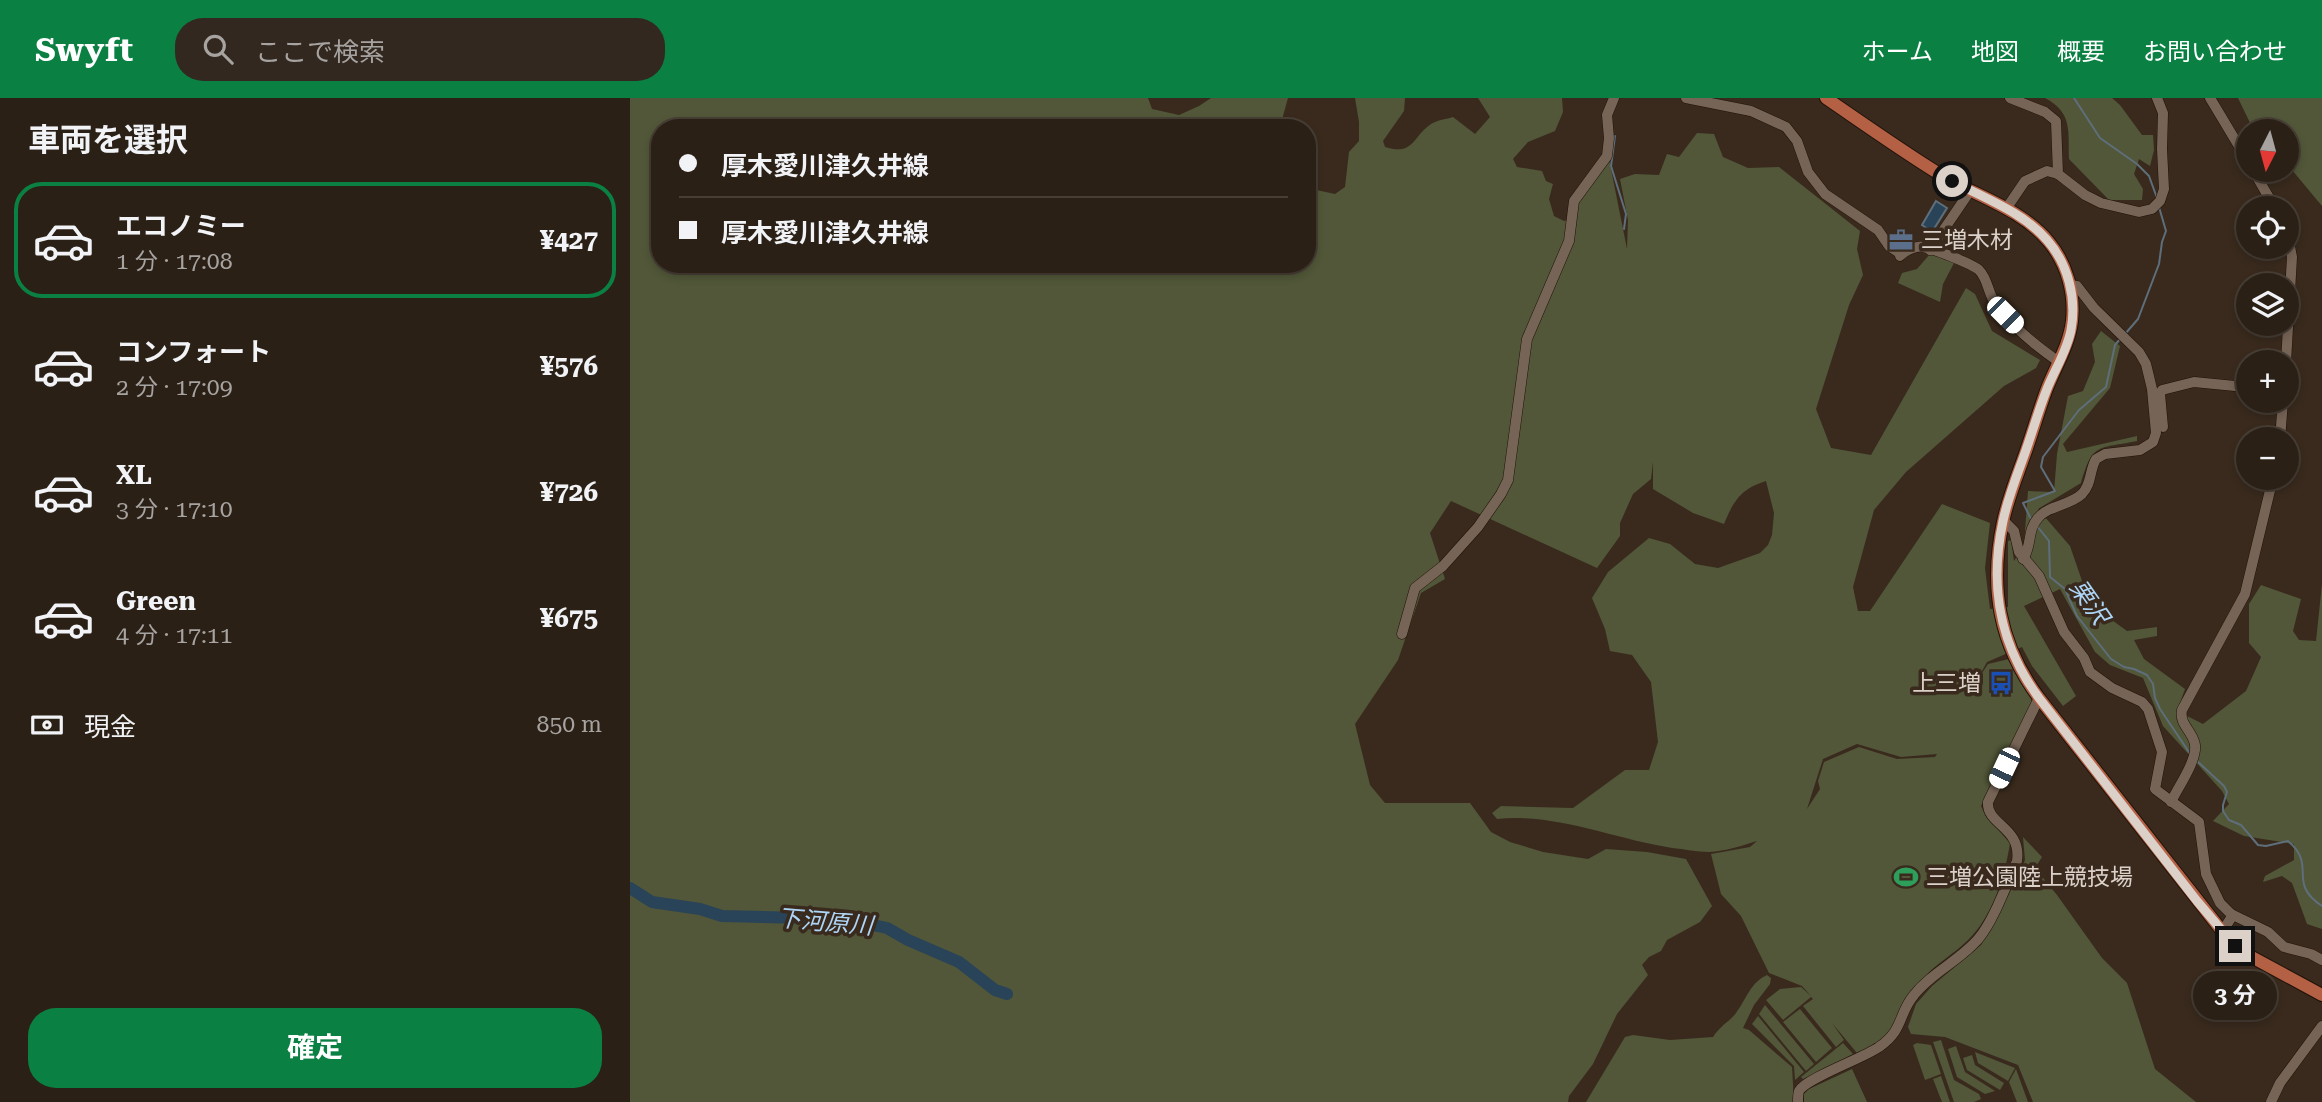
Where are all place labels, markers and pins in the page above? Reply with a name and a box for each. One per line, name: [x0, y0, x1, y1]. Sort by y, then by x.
office icon: 三増木材: [1887, 226, 1915, 254]
place label: 三増木材: [1921, 227, 2013, 254]
bus stop icon: 上三増: [1987, 669, 2015, 697]
place label: 上三増: [1912, 670, 1981, 697]
sports icon: 三増公園陸上競技場: [1892, 863, 1920, 891]
place label: 三増公園陸上競技場: [1926, 864, 2133, 891]

